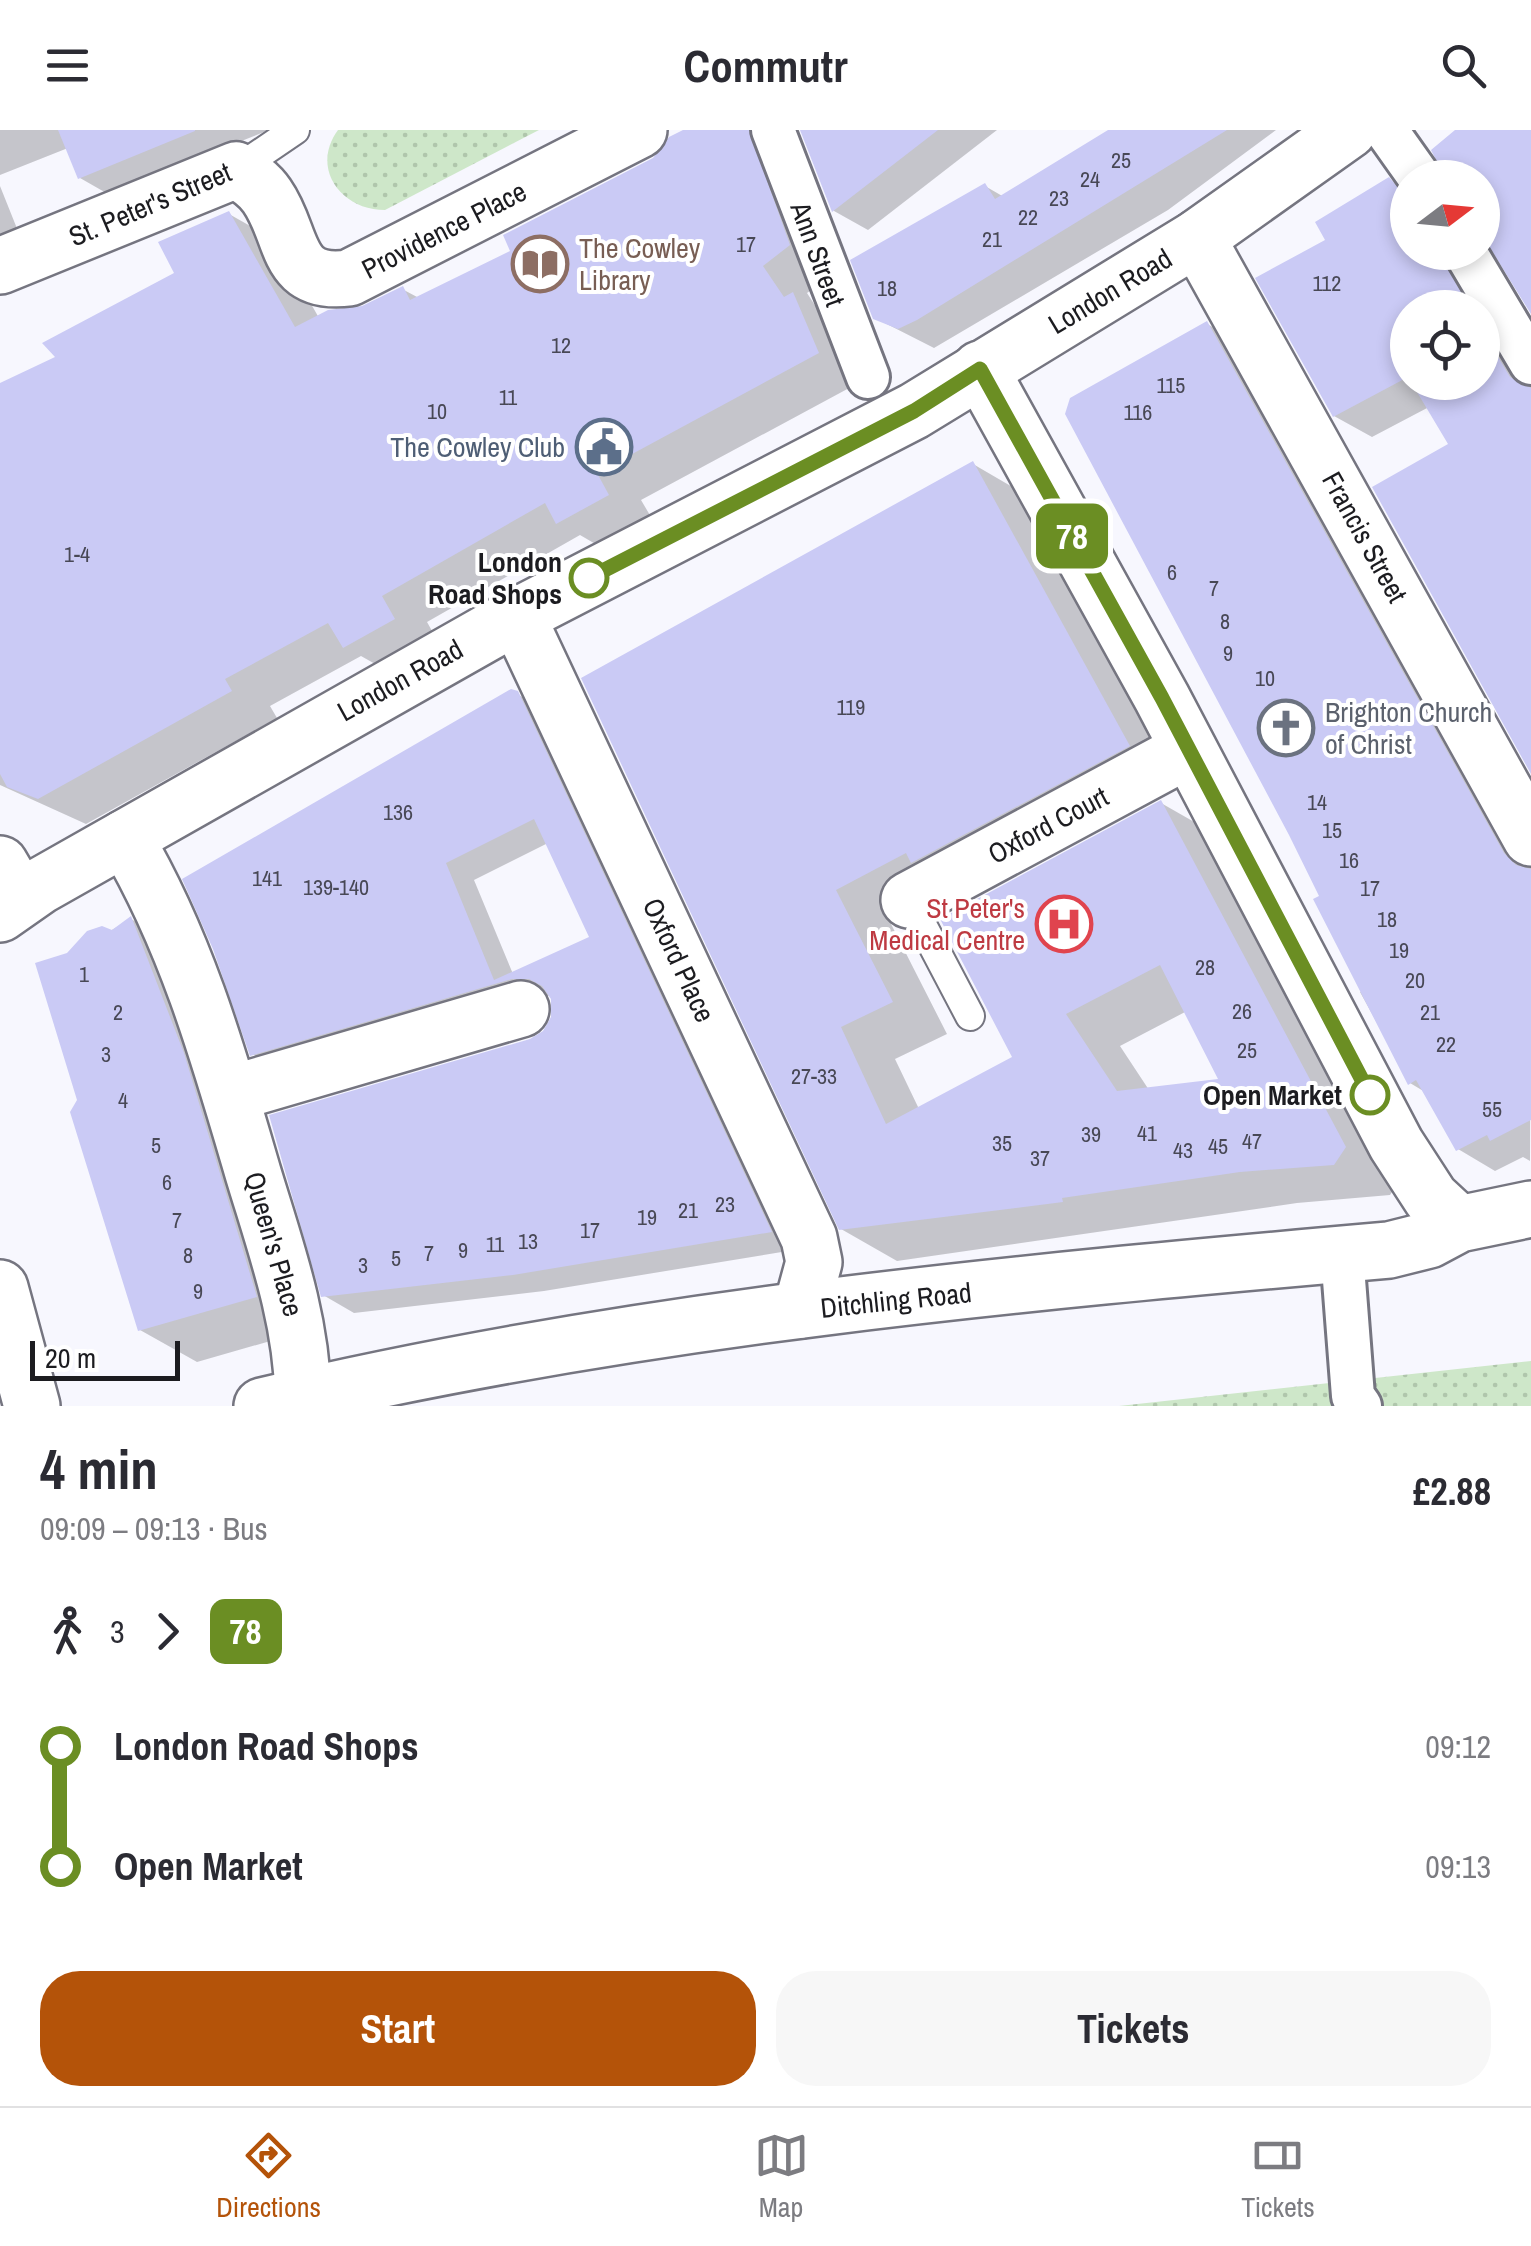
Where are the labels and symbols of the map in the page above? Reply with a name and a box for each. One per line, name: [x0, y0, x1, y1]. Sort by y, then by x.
house number: 25: [1111, 145, 1131, 175]
street label: St. Peter's Street: [63, 153, 237, 255]
north arrow: [1390, 160, 1500, 270]
house number: 24: [1080, 164, 1100, 194]
street label: Providence Place: [355, 172, 533, 288]
house number: 23: [1049, 183, 1069, 213]
street label: Ann Street: [781, 196, 854, 311]
house number: 22: [1018, 202, 1038, 232]
house number: 21: [982, 224, 1002, 254]
place label: The Cowley Library: [579, 229, 701, 299]
house number: 17: [736, 229, 756, 259]
library icon: The Cowley Library: [510, 234, 570, 294]
street label: London Road: [1041, 239, 1179, 343]
house number: 112: [1313, 268, 1341, 298]
house number: 18: [877, 273, 897, 303]
house number: 12: [551, 330, 571, 360]
house number: 115: [1157, 370, 1185, 400]
house number: 11: [499, 382, 517, 412]
house number: 10: [427, 396, 447, 426]
house number: 116: [1124, 397, 1152, 427]
public building icon: The Cowley Club: [574, 417, 634, 477]
place label: The Cowley Club: [390, 428, 565, 466]
street label: Francis Street: [1313, 465, 1417, 609]
line badge: 78: [1027, 504, 1117, 568]
house number: 1-4: [64, 539, 90, 569]
place label: London Road Shops: [428, 543, 562, 613]
house number: 6: [1167, 557, 1177, 587]
marker: London Road Shops: [570, 559, 608, 597]
house number: 7: [1209, 573, 1219, 603]
house number: 8: [1220, 606, 1230, 636]
street label: London Road: [330, 630, 470, 730]
house number: 9: [1223, 638, 1233, 668]
house number: 10: [1255, 663, 1275, 693]
house number: 119: [837, 692, 865, 722]
place label: Brighton Church of Christ: [1325, 693, 1492, 763]
church icon: Brighton Church of Christ: [1256, 698, 1316, 758]
street label: Oxford Court: [981, 777, 1115, 873]
house number: 14: [1307, 787, 1327, 817]
house number: 136: [383, 797, 413, 827]
house number: 15: [1322, 815, 1342, 845]
house number: 16: [1339, 845, 1359, 875]
house number: 141: [252, 863, 282, 893]
house number: 139-140: [303, 872, 369, 902]
house number: 17: [1360, 873, 1380, 903]
place label: St Peter's Medical Centre: [869, 889, 1025, 959]
street label: Oxford Place: [634, 892, 724, 1028]
hospital icon: St Peter's Medical Centre: [1034, 894, 1094, 954]
house number: 18: [1377, 904, 1397, 934]
house number: 19: [1389, 935, 1409, 965]
house number: 28: [1195, 952, 1215, 982]
house number: 1: [79, 959, 89, 989]
house number: 20: [1405, 965, 1425, 995]
house number: 26: [1232, 996, 1252, 1026]
house number: 2: [113, 997, 123, 1027]
house number: 21: [1420, 997, 1440, 1027]
house number: 22: [1436, 1029, 1456, 1059]
house number: 25: [1237, 1035, 1257, 1065]
house number: 3: [101, 1039, 111, 1069]
house number: 27-33: [791, 1061, 837, 1091]
place label: Open Market: [1203, 1076, 1342, 1114]
marker: Open Market: [1351, 1076, 1389, 1114]
house number: 4: [118, 1085, 128, 1115]
house number: 55: [1482, 1094, 1502, 1124]
house number: 41: [1137, 1118, 1157, 1148]
house number: 39: [1081, 1119, 1101, 1149]
house number: 47: [1242, 1126, 1262, 1156]
house number: 35: [992, 1128, 1012, 1158]
house number: 5: [151, 1130, 161, 1160]
house number: 45: [1208, 1131, 1228, 1161]
house number: 43: [1173, 1135, 1193, 1165]
house number: 37: [1030, 1143, 1050, 1173]
house number: 6: [162, 1167, 172, 1197]
street label: Queen's Place: [235, 1167, 313, 1321]
house number: 23: [715, 1189, 735, 1219]
house number: 21: [678, 1195, 698, 1225]
house number: 19: [637, 1202, 657, 1232]
house number: 7: [172, 1205, 182, 1235]
house number: 17: [580, 1215, 600, 1245]
house number: 13: [518, 1226, 538, 1256]
house number: 11: [486, 1229, 504, 1259]
house number: 9: [458, 1235, 468, 1265]
house number: 7: [424, 1238, 434, 1268]
house number: 8: [183, 1240, 193, 1270]
house number: 5: [391, 1243, 401, 1273]
house number: 3: [358, 1250, 368, 1280]
street label: Ditchling Road: [818, 1273, 974, 1327]
house number: 9: [193, 1276, 203, 1306]
scale bar: [30, 1336, 180, 1380]

